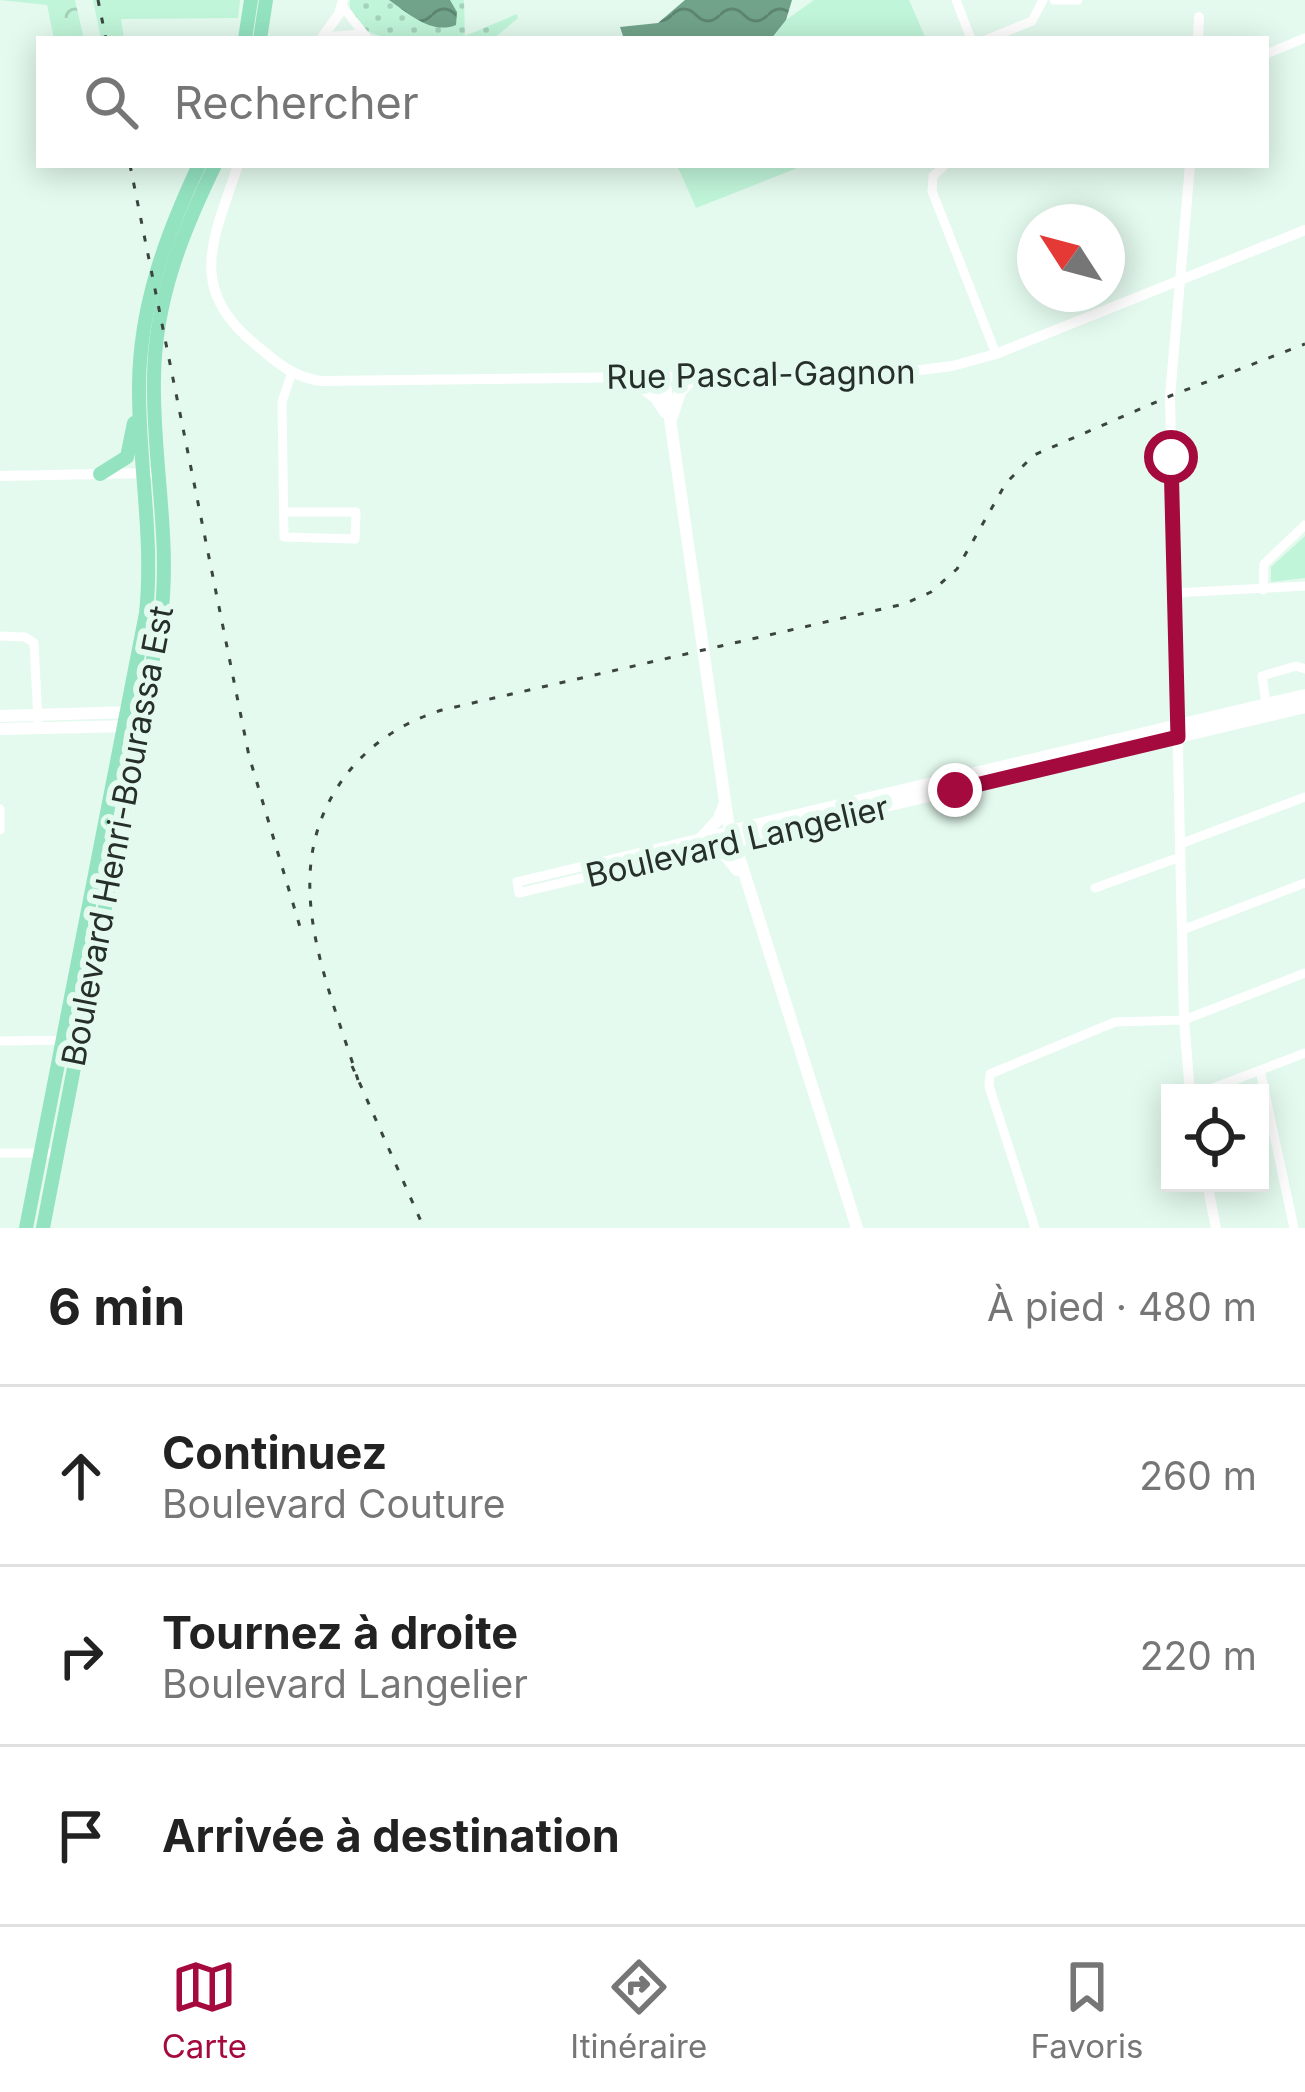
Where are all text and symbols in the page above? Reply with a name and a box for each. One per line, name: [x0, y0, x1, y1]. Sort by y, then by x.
search box: [36, 36, 1269, 168]
icon: search: [78, 69, 144, 135]
text: Rechercher: [174, 75, 419, 130]
north arrow: [1017, 204, 1125, 312]
street label: Rue Pascal-Gagnon: [606, 351, 916, 397]
route start: [1144, 430, 1198, 484]
street label: Boulevard Henri-Bourassa Est: [53, 602, 181, 1069]
route end: [928, 763, 982, 817]
street label: Boulevard Langelier: [582, 787, 892, 895]
map controls: [1161, 1084, 1269, 1192]
button: locate: [1161, 1084, 1269, 1192]
text: 6 min: [48, 1276, 185, 1337]
text: À pied · 480 m: [987, 1283, 1257, 1330]
text: Continuez: [162, 1425, 387, 1480]
icon: ahead: [48, 1443, 114, 1509]
text: 260 m: [1139, 1452, 1257, 1499]
text: Boulevard Couture: [162, 1480, 505, 1527]
text: Tournez à droite: [162, 1605, 518, 1660]
icon: right: [48, 1623, 114, 1689]
text: 220 m: [1140, 1632, 1257, 1679]
text: Boulevard Langelier: [162, 1660, 528, 1707]
icon: arrive: [48, 1803, 114, 1869]
text: Arrivée à destination: [162, 1808, 620, 1863]
tab: Carte: [162, 1954, 247, 2066]
tab: Itinéraire: [570, 1954, 707, 2066]
tab: Favoris: [1031, 1954, 1143, 2066]

